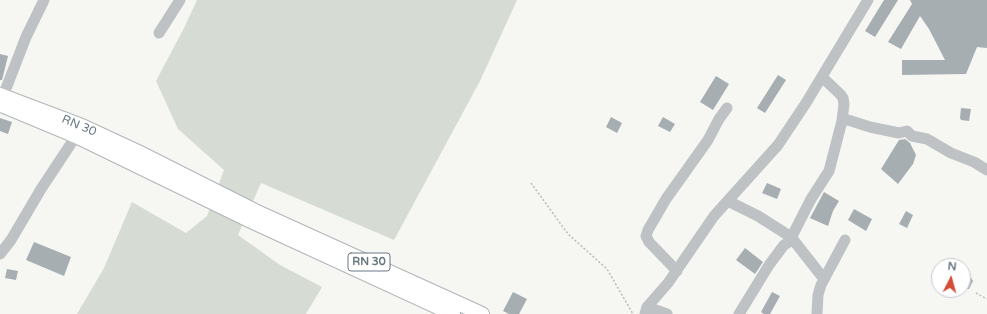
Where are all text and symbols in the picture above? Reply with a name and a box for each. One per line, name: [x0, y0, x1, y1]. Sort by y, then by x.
street label: RN 30: [59, 112, 99, 140]
road number: RN 30: [348, 253, 390, 271]
north arrow: [931, 258, 971, 298]
text: N: [947, 260, 957, 273]

